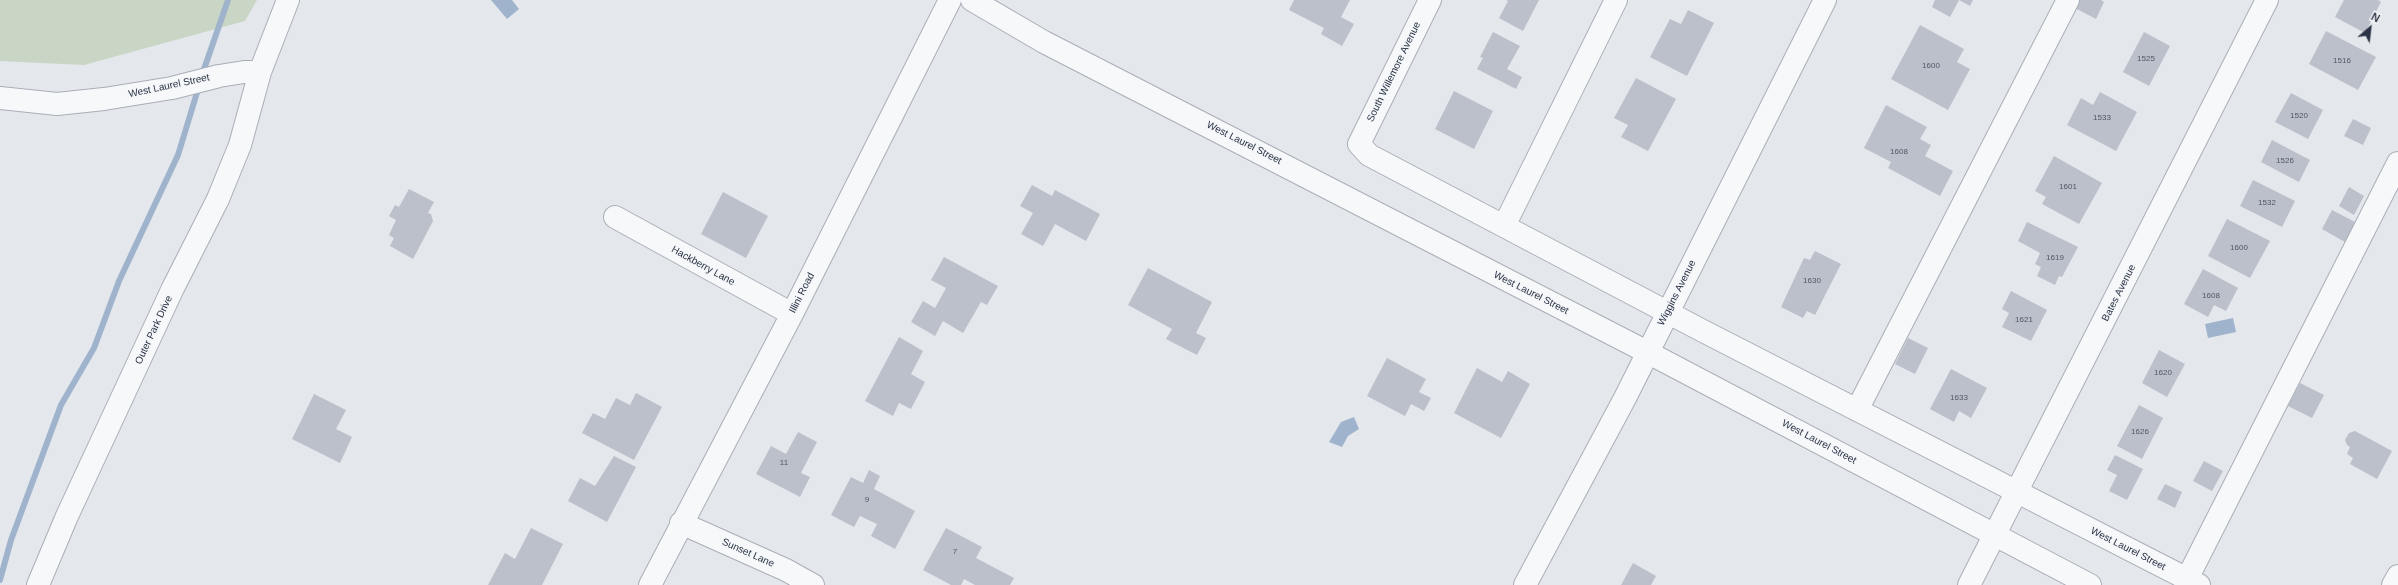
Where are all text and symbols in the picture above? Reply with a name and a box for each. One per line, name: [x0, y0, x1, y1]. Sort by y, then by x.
north arrow: [2350, 8, 2390, 48]
text: N: [2369, 10, 2382, 25]
street label: South Willemore Avenue: [1365, 20, 1423, 124]
house number: 1525: [2137, 54, 2155, 64]
house number: 1516: [2333, 56, 2351, 66]
house number: 1600: [1922, 61, 1940, 71]
street label: West Laurel Street: [127, 72, 211, 100]
house number: 1520: [2290, 111, 2308, 121]
house number: 1533: [2093, 113, 2111, 123]
street label: West Laurel Street: [1204, 119, 1284, 167]
house number: 1608: [1890, 147, 1908, 157]
house number: 1526: [2276, 156, 2294, 166]
house number: 1601: [2059, 182, 2077, 192]
house number: 1532: [2258, 198, 2276, 208]
house number: 1600: [2230, 243, 2248, 253]
street label: Hackberry Lane: [669, 244, 737, 288]
house number: 1619: [2046, 253, 2064, 263]
street label: Wiggins Avenue: [1655, 258, 1699, 328]
street label: Bates Avenue: [2100, 263, 2138, 323]
street label: West Laurel Street: [1491, 269, 1571, 317]
street label: Illini Road: [787, 271, 817, 315]
house number: 1630: [1803, 276, 1821, 286]
house number: 1608: [2202, 291, 2220, 301]
street label: Outer Park Drive: [133, 294, 175, 366]
house number: 1621: [2015, 315, 2033, 325]
house number: 1620: [2154, 368, 2172, 378]
house number: 1633: [1950, 393, 1968, 403]
street label: West Laurel Street: [1780, 417, 1858, 467]
house number: 1626: [2131, 427, 2149, 437]
house number: 11: [780, 458, 788, 468]
house number: 9: [865, 495, 869, 505]
street label: West Laurel Street: [2088, 525, 2168, 573]
street label: Sunset Lane: [720, 536, 776, 570]
house number: 7: [953, 547, 957, 557]

